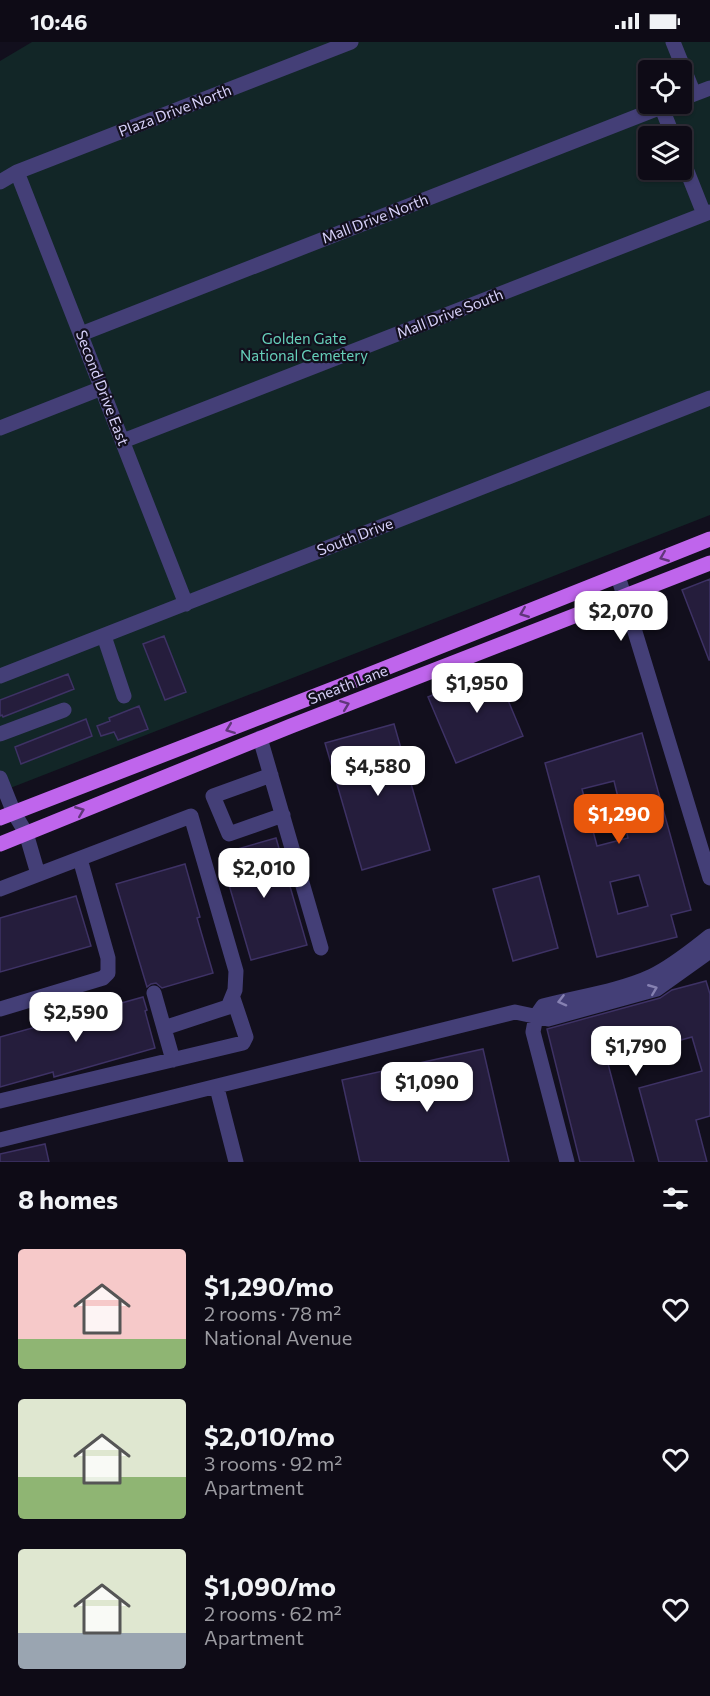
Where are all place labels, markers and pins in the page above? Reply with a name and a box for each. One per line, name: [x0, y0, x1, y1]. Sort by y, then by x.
pin: $2,070: [572, 591, 670, 642]
pin: $1,950: [428, 663, 526, 714]
pin: $4,580: [329, 746, 427, 797]
pin: $1,290: [570, 794, 668, 845]
pin: $2,010: [215, 848, 313, 899]
pin: $2,590: [27, 992, 125, 1043]
pin: $1,790: [587, 1026, 685, 1077]
pin: $1,090: [378, 1062, 476, 1113]

